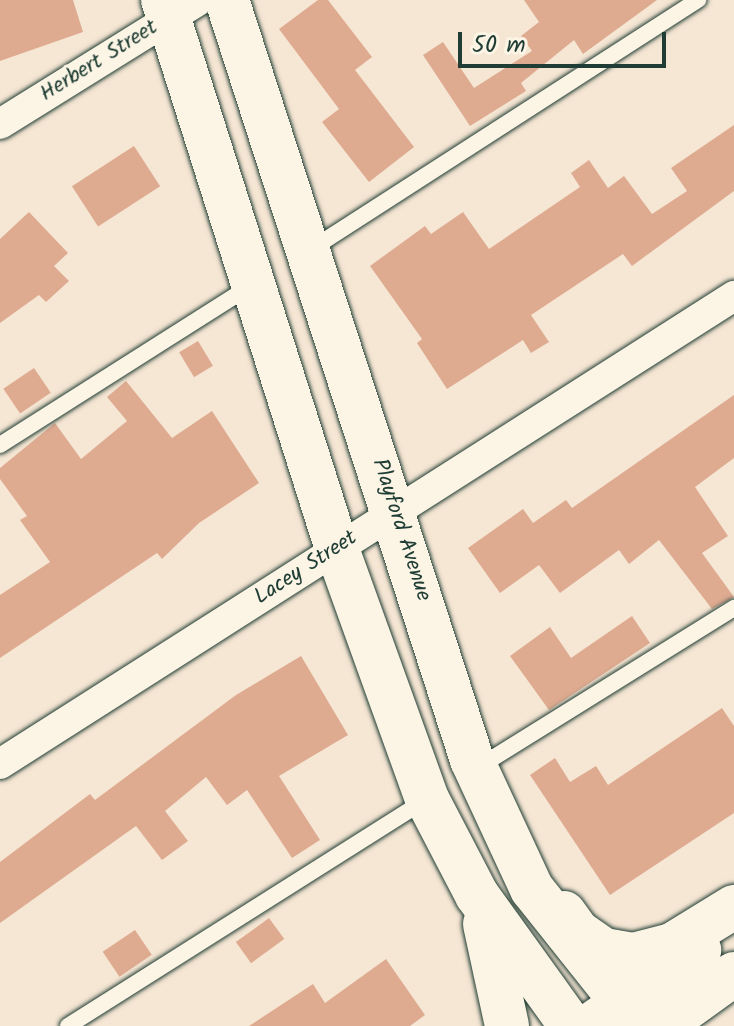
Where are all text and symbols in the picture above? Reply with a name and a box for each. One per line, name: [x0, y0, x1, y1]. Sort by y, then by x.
street label: Herbert Street: [35, 14, 163, 108]
scale bar: [462, 16, 670, 66]
text: 50 m: [472, 26, 526, 65]
street label: Playford Avenue: [366, 456, 436, 604]
street label: Lacey Street: [250, 525, 362, 611]

